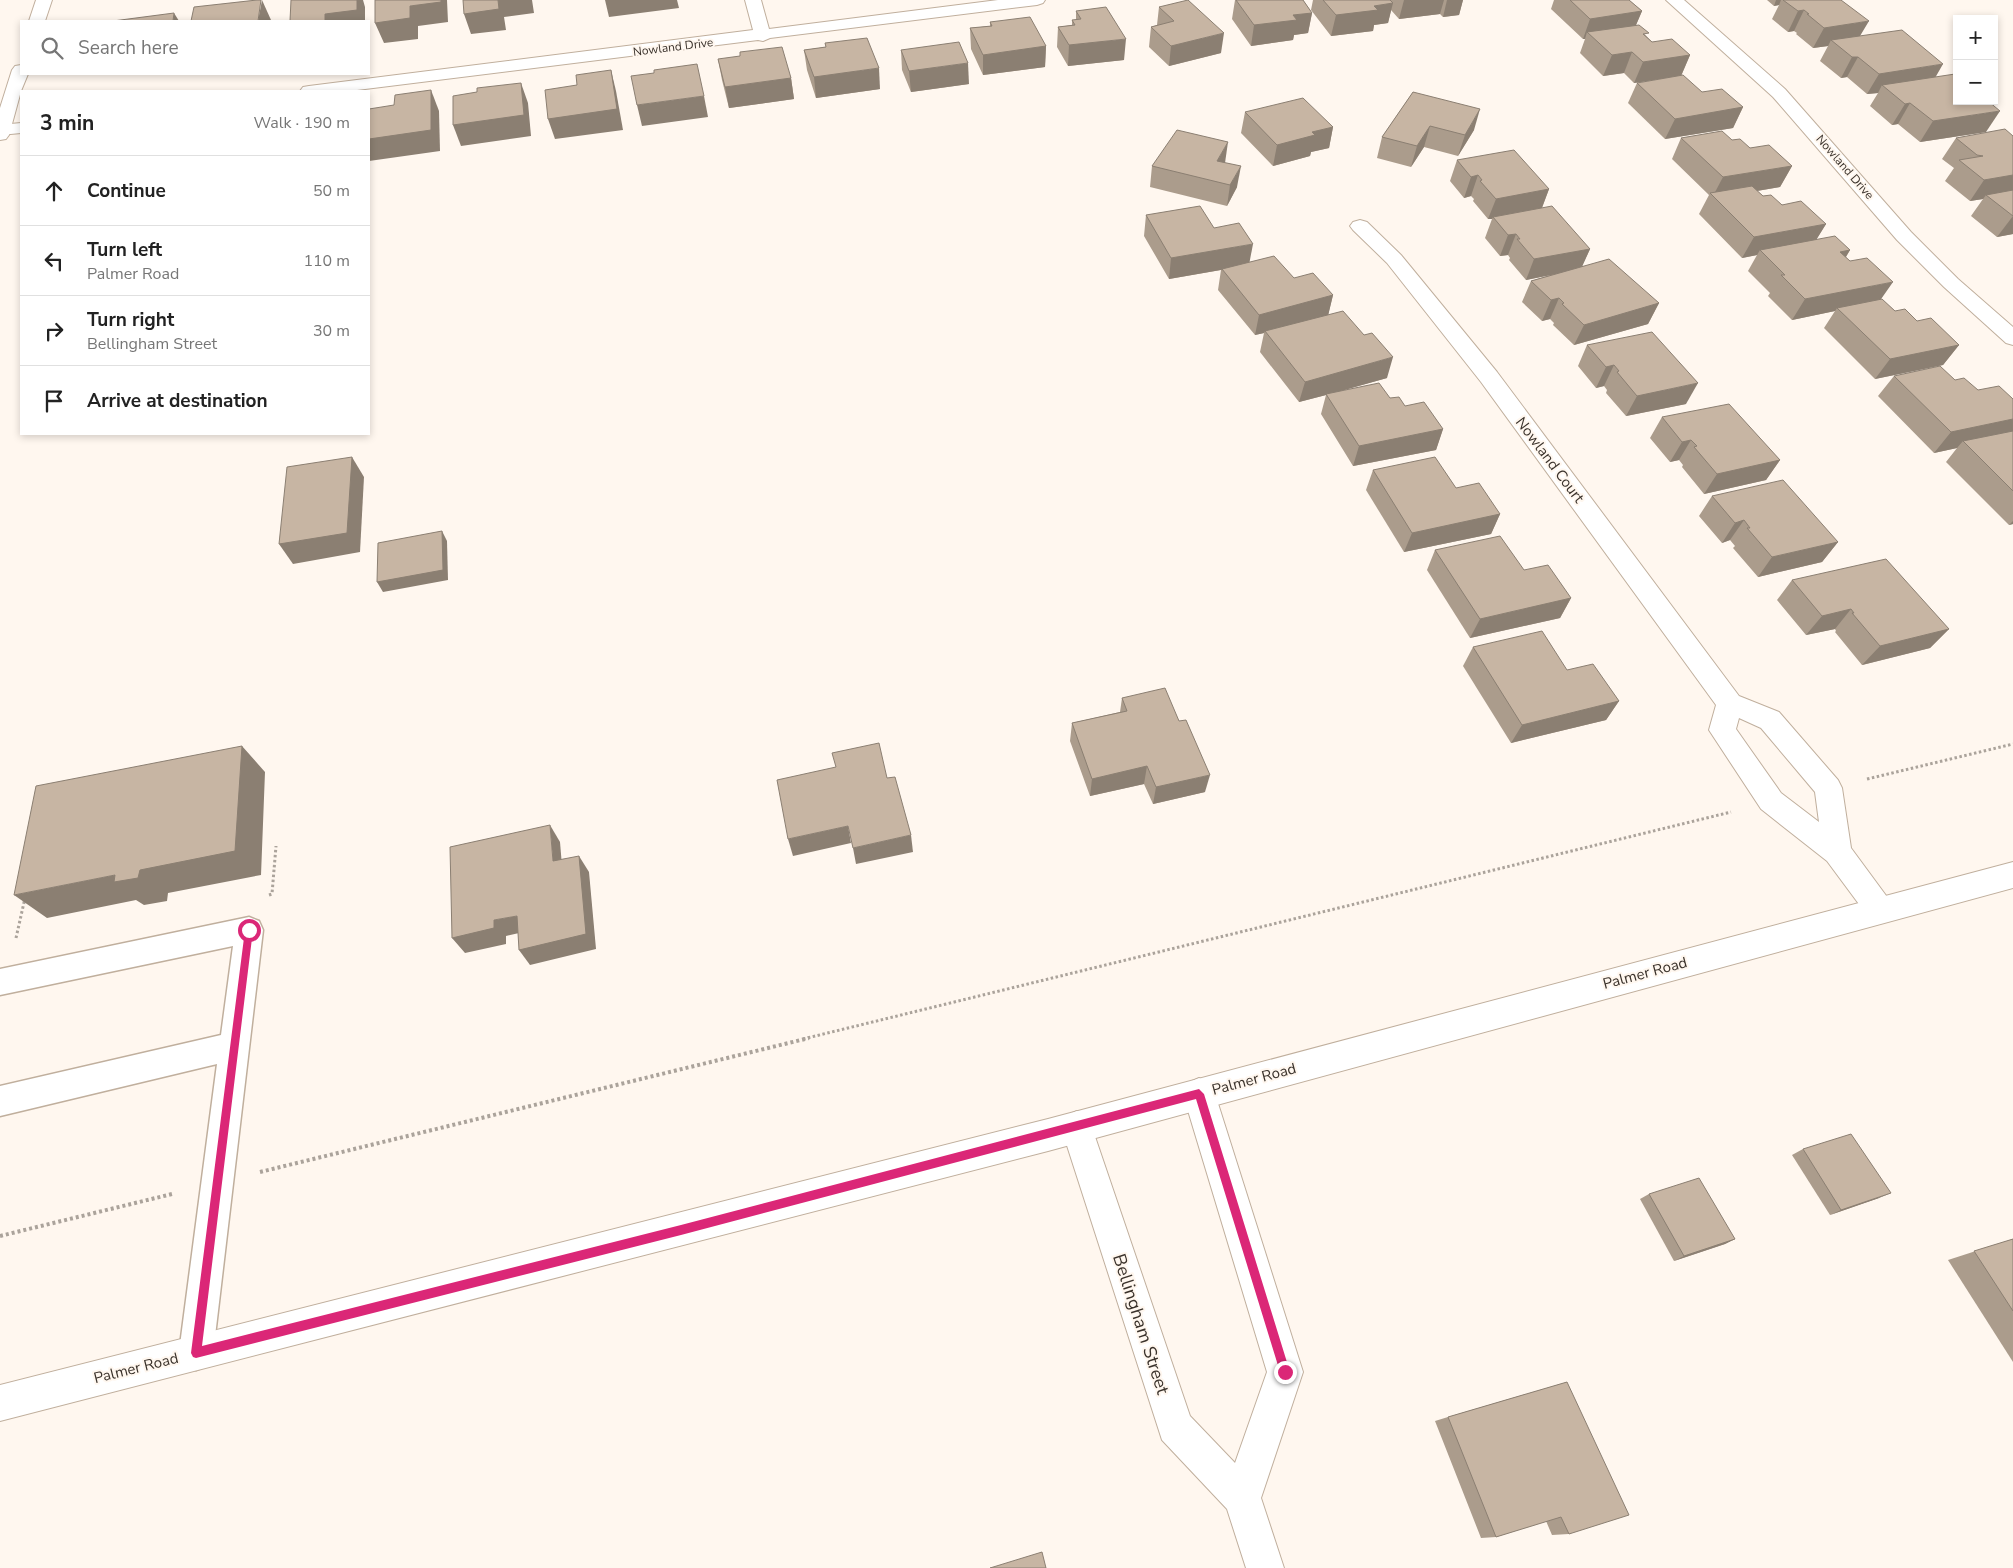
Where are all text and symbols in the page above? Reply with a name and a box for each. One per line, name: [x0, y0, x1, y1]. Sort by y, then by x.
map controls: [1953, 15, 1998, 105]
button: +: [1953, 15, 1998, 60]
search box: [20, 20, 370, 75]
icon: search: [38, 34, 66, 62]
street label: Nowland Drive: [632, 34, 714, 60]
text: Search here: [78, 35, 179, 61]
button: −: [1953, 60, 1998, 105]
text: 3 min: [40, 109, 94, 137]
text: Walk · 190 m: [254, 112, 350, 134]
street label: Nowland Drive: [1812, 131, 1878, 203]
icon: ahead: [40, 177, 68, 205]
text: Continue: [87, 178, 166, 204]
text: 50 m: [313, 180, 350, 202]
text: Turn left: [87, 237, 162, 263]
icon: left: [40, 247, 68, 275]
text: 110 m: [303, 250, 350, 272]
text: Palmer Road: [87, 263, 179, 285]
text: Turn right: [87, 307, 174, 333]
icon: right: [40, 317, 68, 345]
text: 30 m: [313, 320, 350, 342]
text: Bellingham Street: [87, 333, 217, 355]
icon: arrive: [40, 387, 68, 415]
text: Arrive at destination: [87, 388, 268, 414]
street label: Nowland Court: [1511, 413, 1589, 508]
route start: [238, 919, 261, 942]
street label: Palmer Road: [1601, 952, 1689, 994]
street label: Palmer Road: [1210, 1058, 1298, 1100]
street label: Bellingham Street: [1107, 1251, 1175, 1398]
street label: Palmer Road: [92, 1348, 180, 1388]
route end: [1274, 1361, 1297, 1384]

